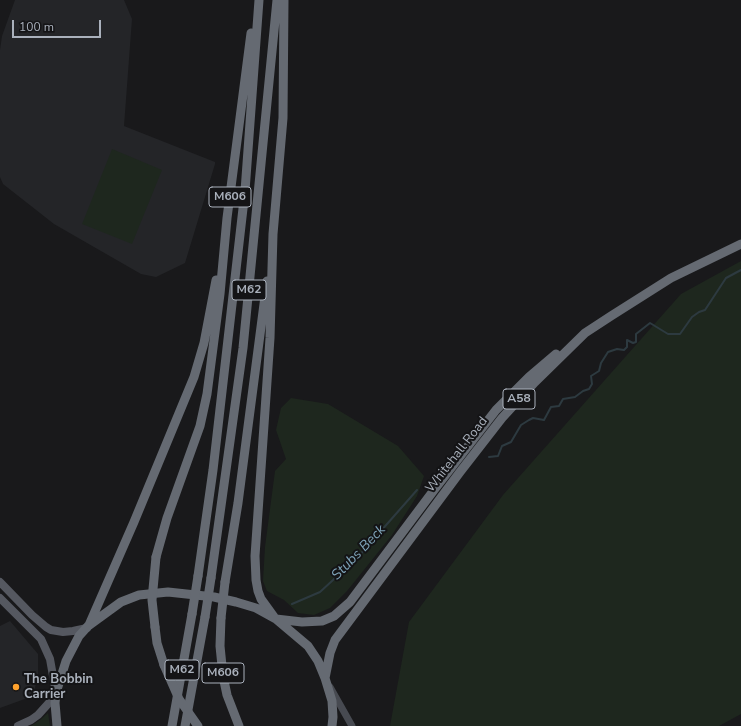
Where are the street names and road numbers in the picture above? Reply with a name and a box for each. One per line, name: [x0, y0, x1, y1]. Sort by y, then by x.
road number: M606: [209, 187, 251, 207]
road number: M62: [232, 280, 266, 300]
road number: A58: [503, 389, 535, 409]
street label: Whitehall Road: [423, 414, 491, 496]
road number: M62: [165, 660, 199, 680]
road number: M606: [202, 663, 244, 683]

